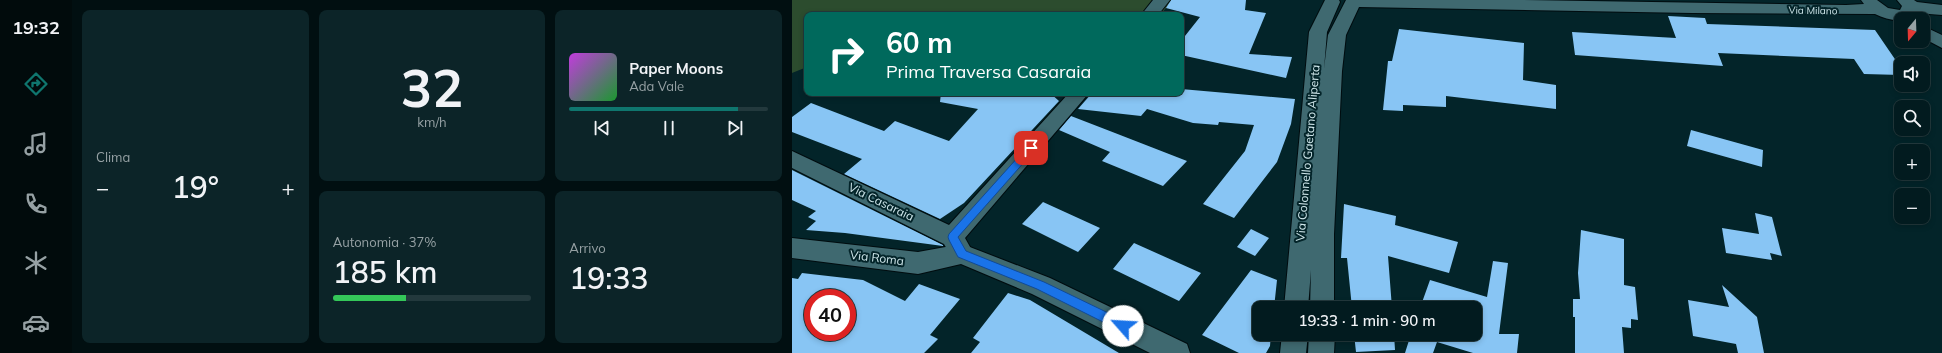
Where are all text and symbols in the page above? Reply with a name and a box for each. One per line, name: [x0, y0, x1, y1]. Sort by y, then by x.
street label: Via Milano: [1788, 4, 1838, 17]
north arrow: [1894, 12, 1930, 48]
map controls: [1894, 12, 1930, 224]
text: 19:32: [12, 16, 60, 39]
text: 60 m: [886, 25, 952, 60]
icon: right: [820, 28, 872, 80]
text: 32: [401, 55, 463, 120]
button: sound: [1894, 56, 1930, 92]
text: Paper Moons: [629, 59, 723, 78]
text: Prima Traversa Casaraia: [886, 60, 1091, 83]
street label: Via Colonnello Gaetano Aliperta: [1292, 64, 1323, 242]
icon: directions: [22, 70, 50, 98]
text: Ada Vale: [629, 78, 684, 94]
button: search: [1894, 100, 1930, 136]
text: km/h: [417, 114, 447, 130]
icon: previous: [591, 117, 613, 139]
icon: pause: [658, 117, 680, 139]
icon: next: [724, 117, 746, 139]
icon: music: [22, 130, 50, 158]
pin: [1014, 131, 1048, 165]
icon: arrive: [1020, 137, 1042, 159]
button: +: [1894, 144, 1930, 180]
text: Clima: [96, 149, 130, 165]
text: 19°: [172, 168, 219, 206]
text: −: [96, 174, 109, 202]
text: +: [281, 174, 295, 202]
street label: Via Casaraia: [846, 179, 917, 224]
button: −: [1894, 188, 1930, 224]
icon: phone: [22, 190, 50, 218]
text: Autonomia · 37%: [333, 234, 437, 250]
text: Arrivo: [569, 240, 606, 256]
street label: Via Roma: [849, 247, 905, 268]
icon: climate: [22, 249, 50, 277]
text: 185 km: [333, 253, 437, 291]
text: 19:33: [569, 259, 648, 297]
speed limit sign: 40: [804, 289, 856, 341]
position arrow: [1102, 305, 1144, 347]
icon: car: [22, 309, 50, 337]
text: 19:33 · 1 min · 90 m: [1298, 311, 1436, 330]

